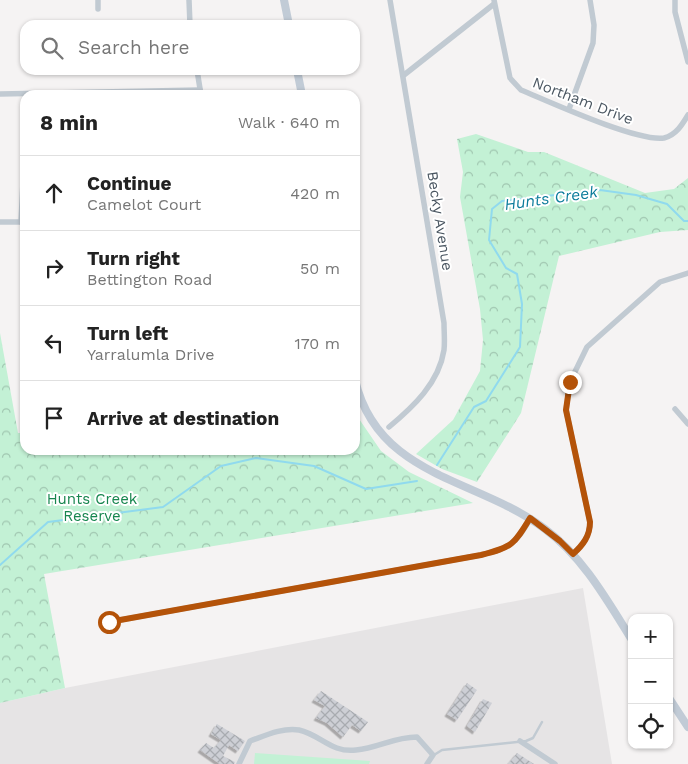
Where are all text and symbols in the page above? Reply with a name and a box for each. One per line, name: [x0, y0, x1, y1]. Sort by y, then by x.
search box: [20, 20, 360, 75]
icon: search: [38, 34, 66, 62]
text: Search here: [78, 36, 189, 59]
street label: Northam Drive: [530, 74, 636, 128]
text: 8 min: [40, 110, 98, 135]
text: Walk · 640 m: [238, 113, 340, 132]
street label: Becky Avenue: [423, 170, 457, 272]
text: Continue: [87, 172, 171, 195]
icon: ahead: [40, 179, 68, 207]
water label: Hunts Creek: [503, 182, 600, 214]
text: 420 m: [290, 184, 340, 203]
text: Camelot Court: [87, 195, 201, 214]
text: Turn right: [87, 247, 180, 270]
icon: right: [40, 254, 68, 282]
text: 50 m: [300, 259, 340, 278]
text: Bettington Road: [87, 270, 212, 289]
text: Turn left: [87, 322, 168, 345]
icon: left: [40, 329, 68, 357]
text: 170 m: [294, 334, 340, 353]
text: Yarralumla Drive: [87, 345, 215, 364]
route end: [559, 371, 582, 394]
icon: arrive: [40, 404, 68, 432]
text: Arrive at destination: [87, 407, 279, 430]
park label: Hunts Creek Reserve: [47, 490, 138, 525]
route start: [98, 611, 121, 634]
map controls: [628, 614, 673, 749]
button: +: [628, 614, 673, 659]
button: −: [628, 659, 673, 704]
button: locate: [628, 704, 673, 749]

